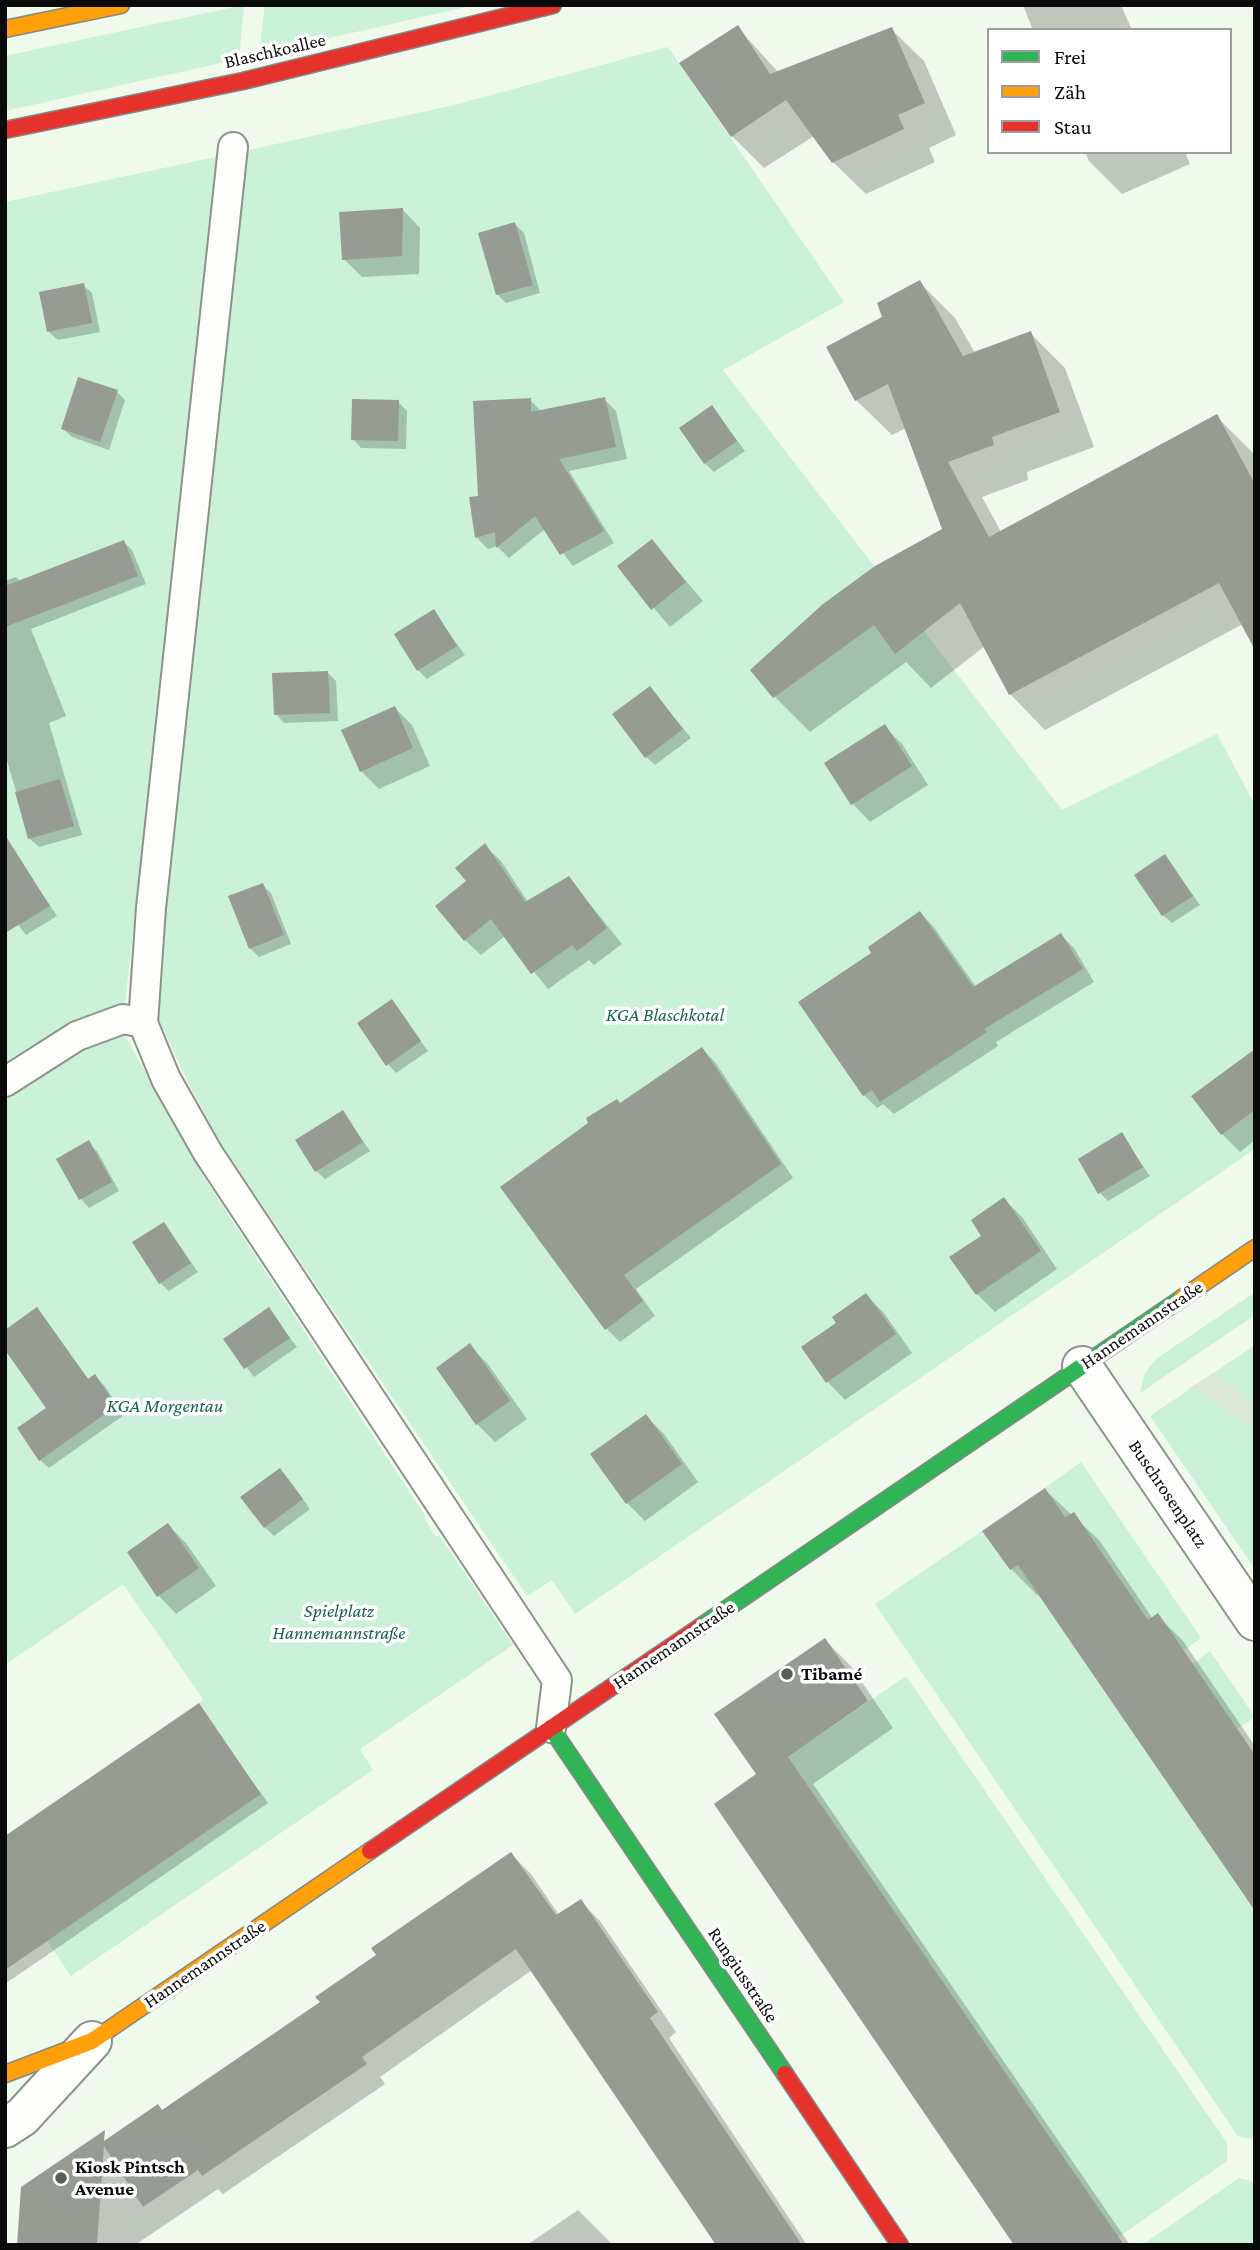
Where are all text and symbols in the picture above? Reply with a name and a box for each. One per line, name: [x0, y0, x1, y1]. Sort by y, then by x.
street label: Blaschkoallee: [222, 28, 328, 74]
legend: [987, 28, 1232, 154]
text: Frei: [1054, 45, 1086, 69]
text: Zäh: [1054, 80, 1086, 104]
text: Stau: [1054, 115, 1092, 139]
park label: KGA Blaschkotal: [606, 1004, 724, 1026]
street label: Hannemannstraße: [1077, 1276, 1207, 1374]
park label: KGA Morgentau: [107, 1395, 223, 1417]
street label: Buschrosenplatz: [1123, 1436, 1213, 1552]
street label: Hannemannstraße: [609, 1596, 739, 1694]
park label: Spielplatz Hannemannstraße: [273, 1600, 405, 1644]
place label: Tibamé: [801, 1663, 862, 1685]
marker: Tibamé: [779, 1666, 795, 1682]
street label: Hannemannstraße: [140, 1915, 270, 2013]
street label: Rungiusstraße: [703, 1923, 783, 2027]
place label: Kiosk Pintsch Avenue: [75, 2156, 185, 2200]
marker: Kiosk Pintsch Avenue: [53, 2170, 69, 2186]

